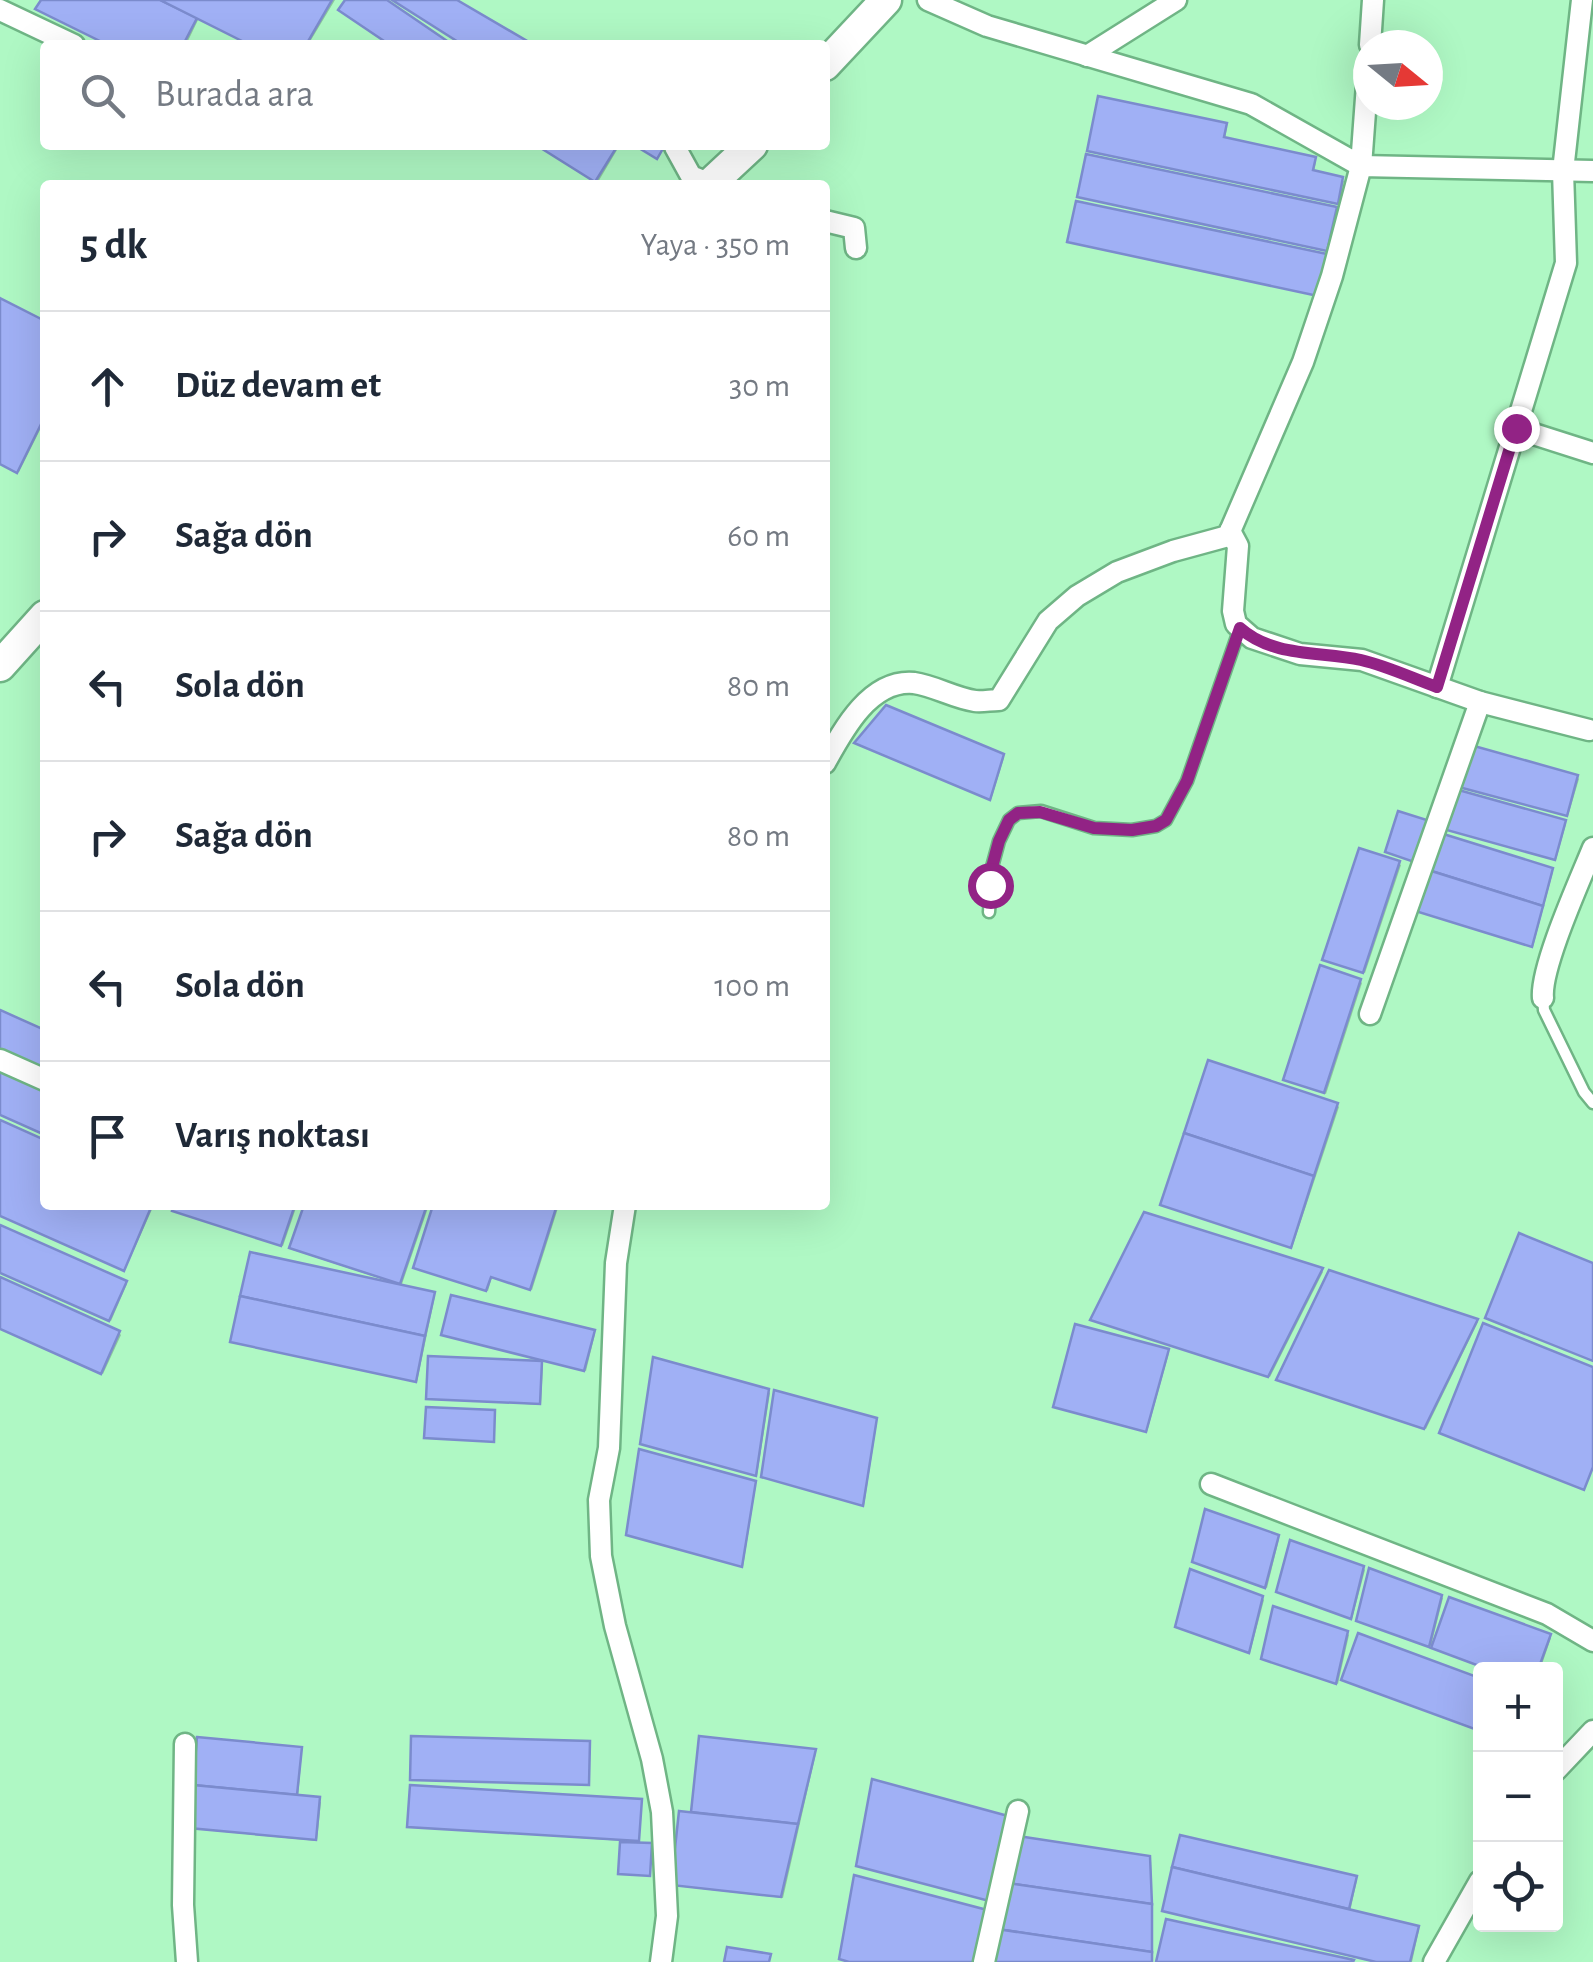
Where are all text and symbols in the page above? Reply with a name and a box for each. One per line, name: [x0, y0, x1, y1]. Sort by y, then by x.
north arrow: [1353, 30, 1443, 120]
search box: [40, 40, 830, 150]
icon: search: [75, 68, 130, 123]
text: Burada ara: [155, 76, 314, 114]
text: 5 dk: [80, 224, 147, 266]
text: Yaya · 350 m: [641, 229, 790, 261]
icon: ahead: [80, 359, 135, 414]
text: Düz devam et: [175, 367, 381, 405]
text: 30 m: [729, 370, 790, 402]
route end: [1494, 406, 1540, 452]
icon: right: [80, 509, 135, 564]
text: Sağa dön: [175, 517, 313, 555]
text: 60 m: [727, 520, 790, 552]
icon: left: [80, 659, 135, 714]
text: Sola dön: [175, 667, 305, 705]
text: 80 m: [727, 670, 790, 702]
icon: right: [80, 809, 135, 864]
text: Sağa dön: [175, 817, 313, 855]
text: 80 m: [727, 820, 790, 852]
route start: [968, 863, 1014, 909]
icon: left: [80, 959, 135, 1014]
text: Sola dön: [175, 967, 305, 1005]
text: 100 m: [714, 970, 790, 1002]
icon: arrive: [80, 1109, 135, 1164]
text: Varış noktası: [175, 1117, 370, 1155]
map controls: [1473, 1662, 1563, 1932]
button: +: [1473, 1662, 1563, 1752]
button: −: [1473, 1752, 1563, 1842]
button: locate: [1473, 1842, 1563, 1932]

